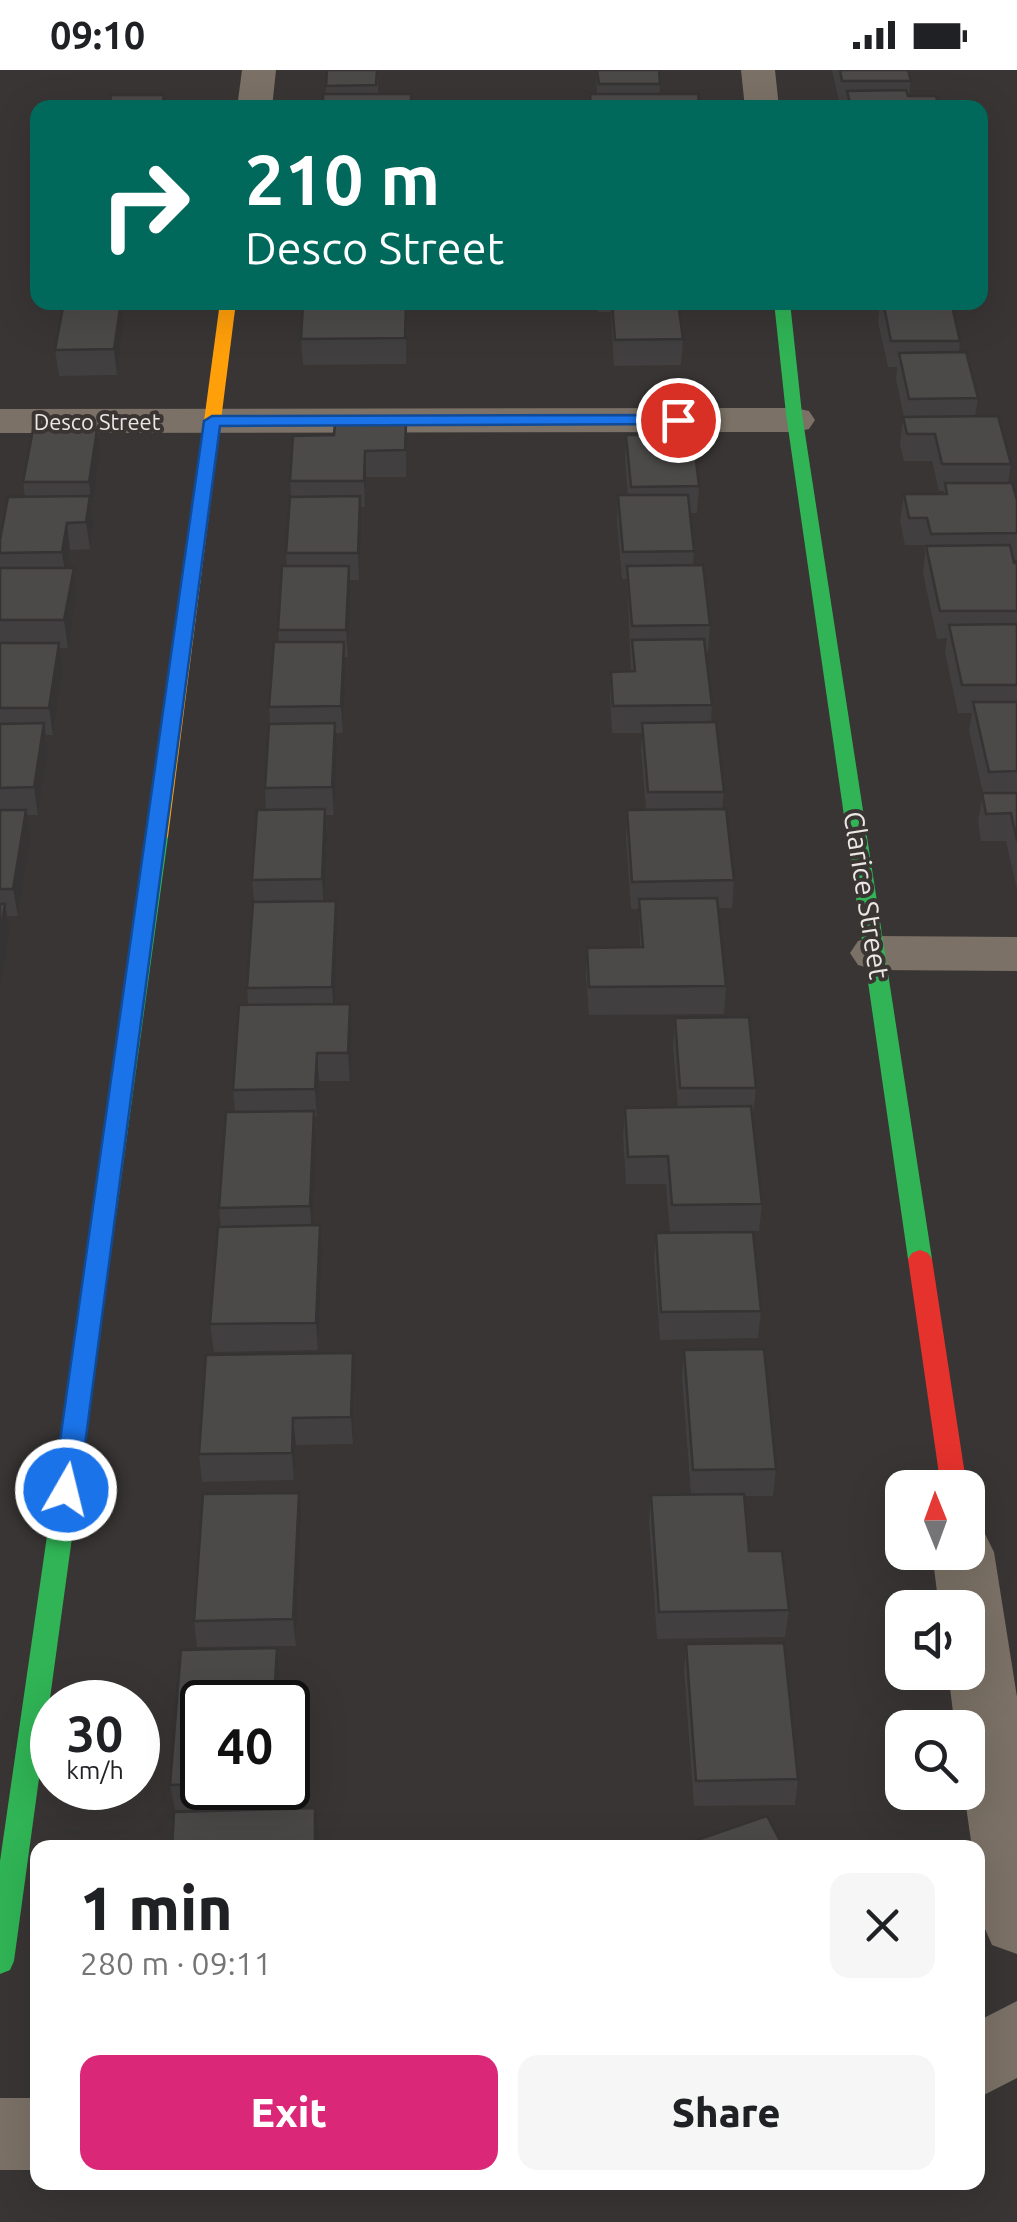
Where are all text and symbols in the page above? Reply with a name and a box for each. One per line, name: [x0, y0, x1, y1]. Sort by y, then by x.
text: 09:10: [50, 14, 145, 56]
icon: right: [80, 140, 210, 270]
text: 210 m: [245, 140, 440, 218]
text: Desco Street: [245, 222, 504, 273]
pin: [636, 378, 721, 463]
icon: arrive: [651, 393, 706, 448]
street label: Desco Street: [34, 409, 161, 434]
street label: Clarice Street: [838, 809, 896, 981]
position arrow: [14, 1438, 118, 1542]
north arrow: [885, 1470, 985, 1570]
map controls: [885, 1470, 985, 1810]
button: sound: [885, 1590, 985, 1690]
speed limit sign: 40: [180, 1680, 310, 1810]
text: 30: [67, 1705, 123, 1761]
button: search: [885, 1710, 985, 1810]
text: km/h: [66, 1756, 124, 1784]
button: close: [830, 1873, 935, 1978]
text: 1 min: [80, 1874, 233, 1941]
text: 280 m · 09:11: [80, 1945, 272, 1981]
button: Exit: [80, 2055, 498, 2170]
button: Share: [518, 2055, 935, 2170]

